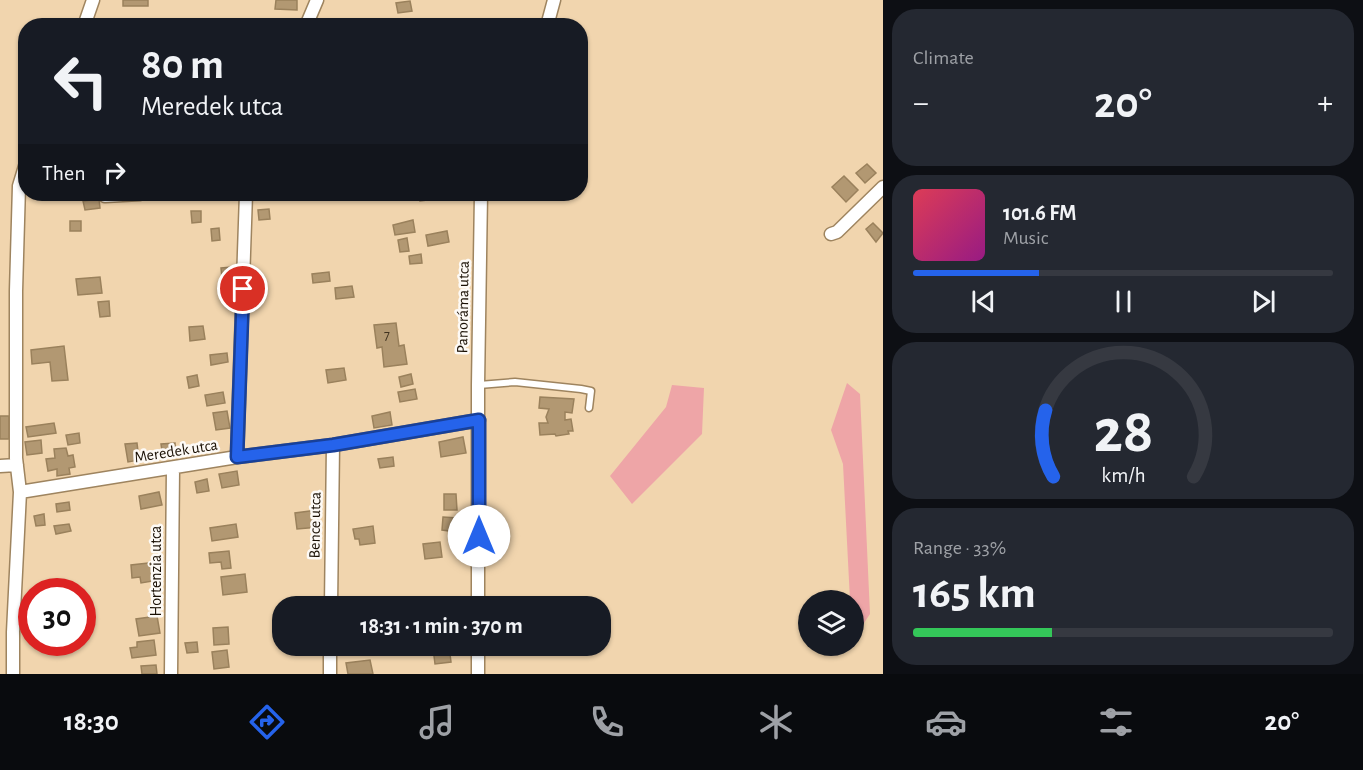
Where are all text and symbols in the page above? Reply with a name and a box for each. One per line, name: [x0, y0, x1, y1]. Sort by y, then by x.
icon: left: [42, 42, 120, 120]
text: 80 m: [141, 44, 224, 86]
text: Climate: [913, 48, 974, 68]
text: 20°: [1094, 81, 1152, 126]
text: −: [913, 87, 929, 120]
text: +: [1317, 87, 1333, 120]
text: Meredek utca: [141, 93, 283, 120]
icon: right: [98, 156, 131, 189]
text: Then: [42, 162, 86, 184]
text: 101.6 FM: [1003, 202, 1077, 224]
text: Music: [1003, 228, 1049, 248]
street label: Panoráma utca: [454, 261, 472, 353]
pin: [217, 263, 268, 314]
icon: arrive: [226, 272, 259, 305]
icon: previous: [967, 285, 1000, 318]
icon: pause: [1107, 285, 1140, 318]
icon: next: [1247, 285, 1280, 318]
house number: 7: [384, 328, 390, 342]
text: 28: [1093, 401, 1153, 463]
street label: Meredek utca: [133, 437, 219, 465]
text: km/h: [1101, 466, 1145, 487]
street label: Bence utca: [306, 492, 324, 558]
position arrow: [447, 504, 511, 568]
street label: Hortenzia utca: [148, 526, 164, 616]
text: Range · 33%: [913, 538, 1006, 558]
text: 165 km: [913, 571, 1036, 616]
speed limit sign: 30: [18, 578, 96, 656]
map controls: [798, 590, 864, 656]
button: layers: [798, 590, 864, 656]
text: 18:31 · 1 min · 370 m: [360, 615, 523, 637]
icon: directions: [246, 701, 288, 743]
icon: music: [416, 701, 458, 743]
icon: phone: [586, 701, 628, 743]
icon: climate: [755, 701, 797, 743]
icon: car: [925, 701, 967, 743]
icon: filters: [1095, 701, 1137, 743]
text: 18:30: [64, 708, 119, 735]
text: 20°: [1264, 708, 1299, 735]

